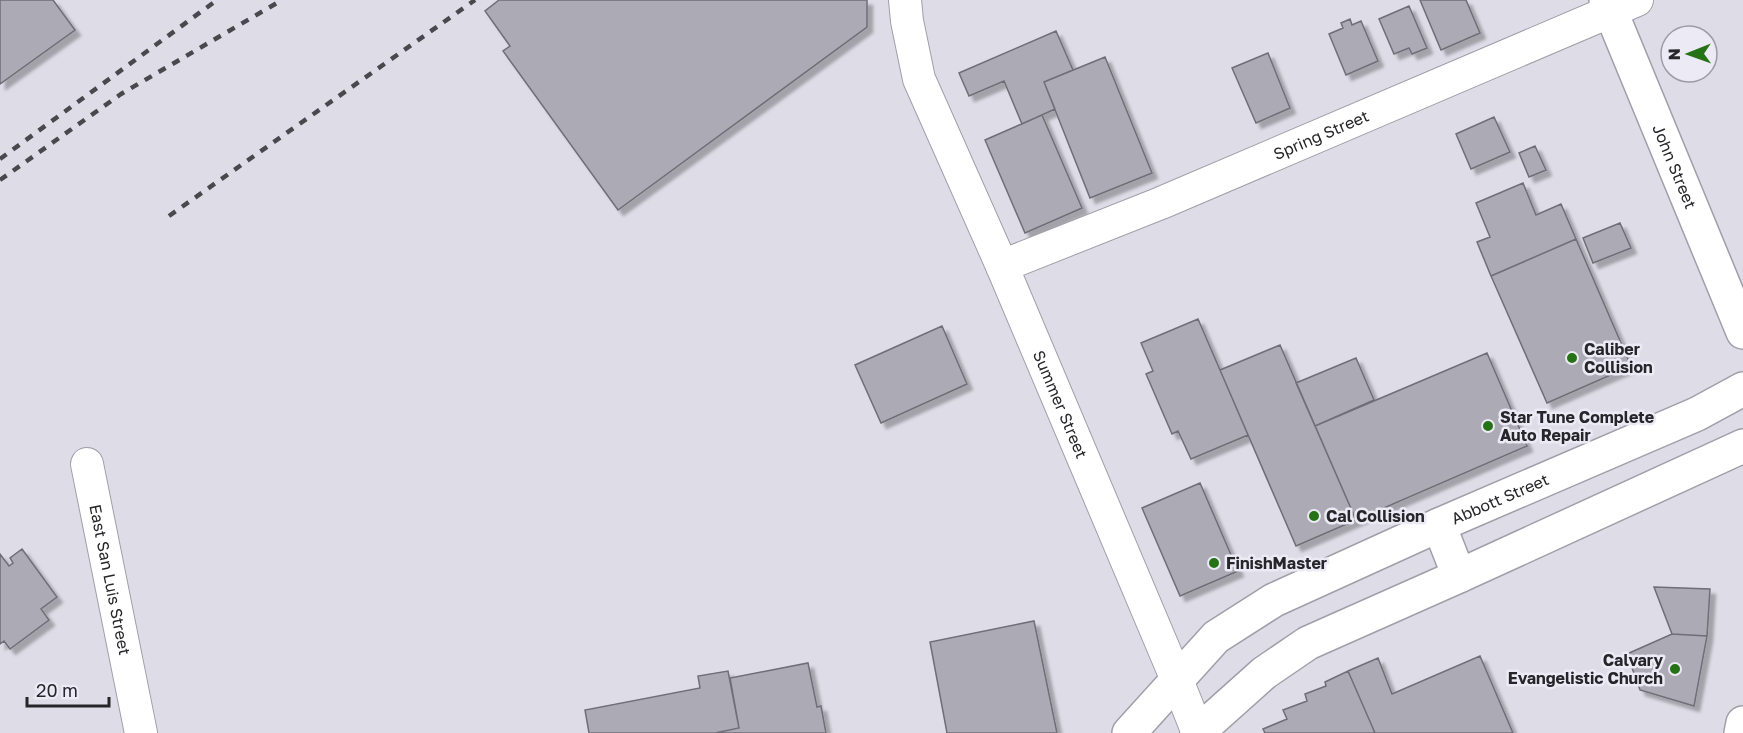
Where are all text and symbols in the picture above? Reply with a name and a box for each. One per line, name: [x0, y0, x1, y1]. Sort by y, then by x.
north arrow: [1659, 24, 1719, 84]
text: N: [1664, 48, 1684, 61]
street label: Spring Street: [1270, 106, 1372, 164]
street label: John Street: [1648, 121, 1701, 212]
place label: Caliber Collision: [1584, 339, 1653, 377]
street label: Summer Street: [1029, 347, 1092, 461]
marker: Caliber Collision: [1565, 351, 1579, 365]
place label: Star Tune Complete Auto Repair: [1500, 407, 1654, 445]
marker: Star Tune Complete Auto Repair: [1481, 419, 1495, 433]
street label: Abbott Street: [1448, 469, 1552, 529]
street label: East San Luis Street: [85, 503, 135, 657]
place label: Cal Collision: [1326, 506, 1425, 526]
marker: Cal Collision: [1307, 509, 1321, 523]
place label: FinishMaster: [1226, 553, 1327, 573]
marker: FinishMaster: [1207, 556, 1221, 570]
place label: Calvary Evangelistic Church: [1508, 650, 1663, 688]
marker: Calvary Evangelistic Church: [1668, 662, 1682, 676]
scale bar: [27, 670, 110, 708]
text: 20 m: [36, 679, 78, 701]

